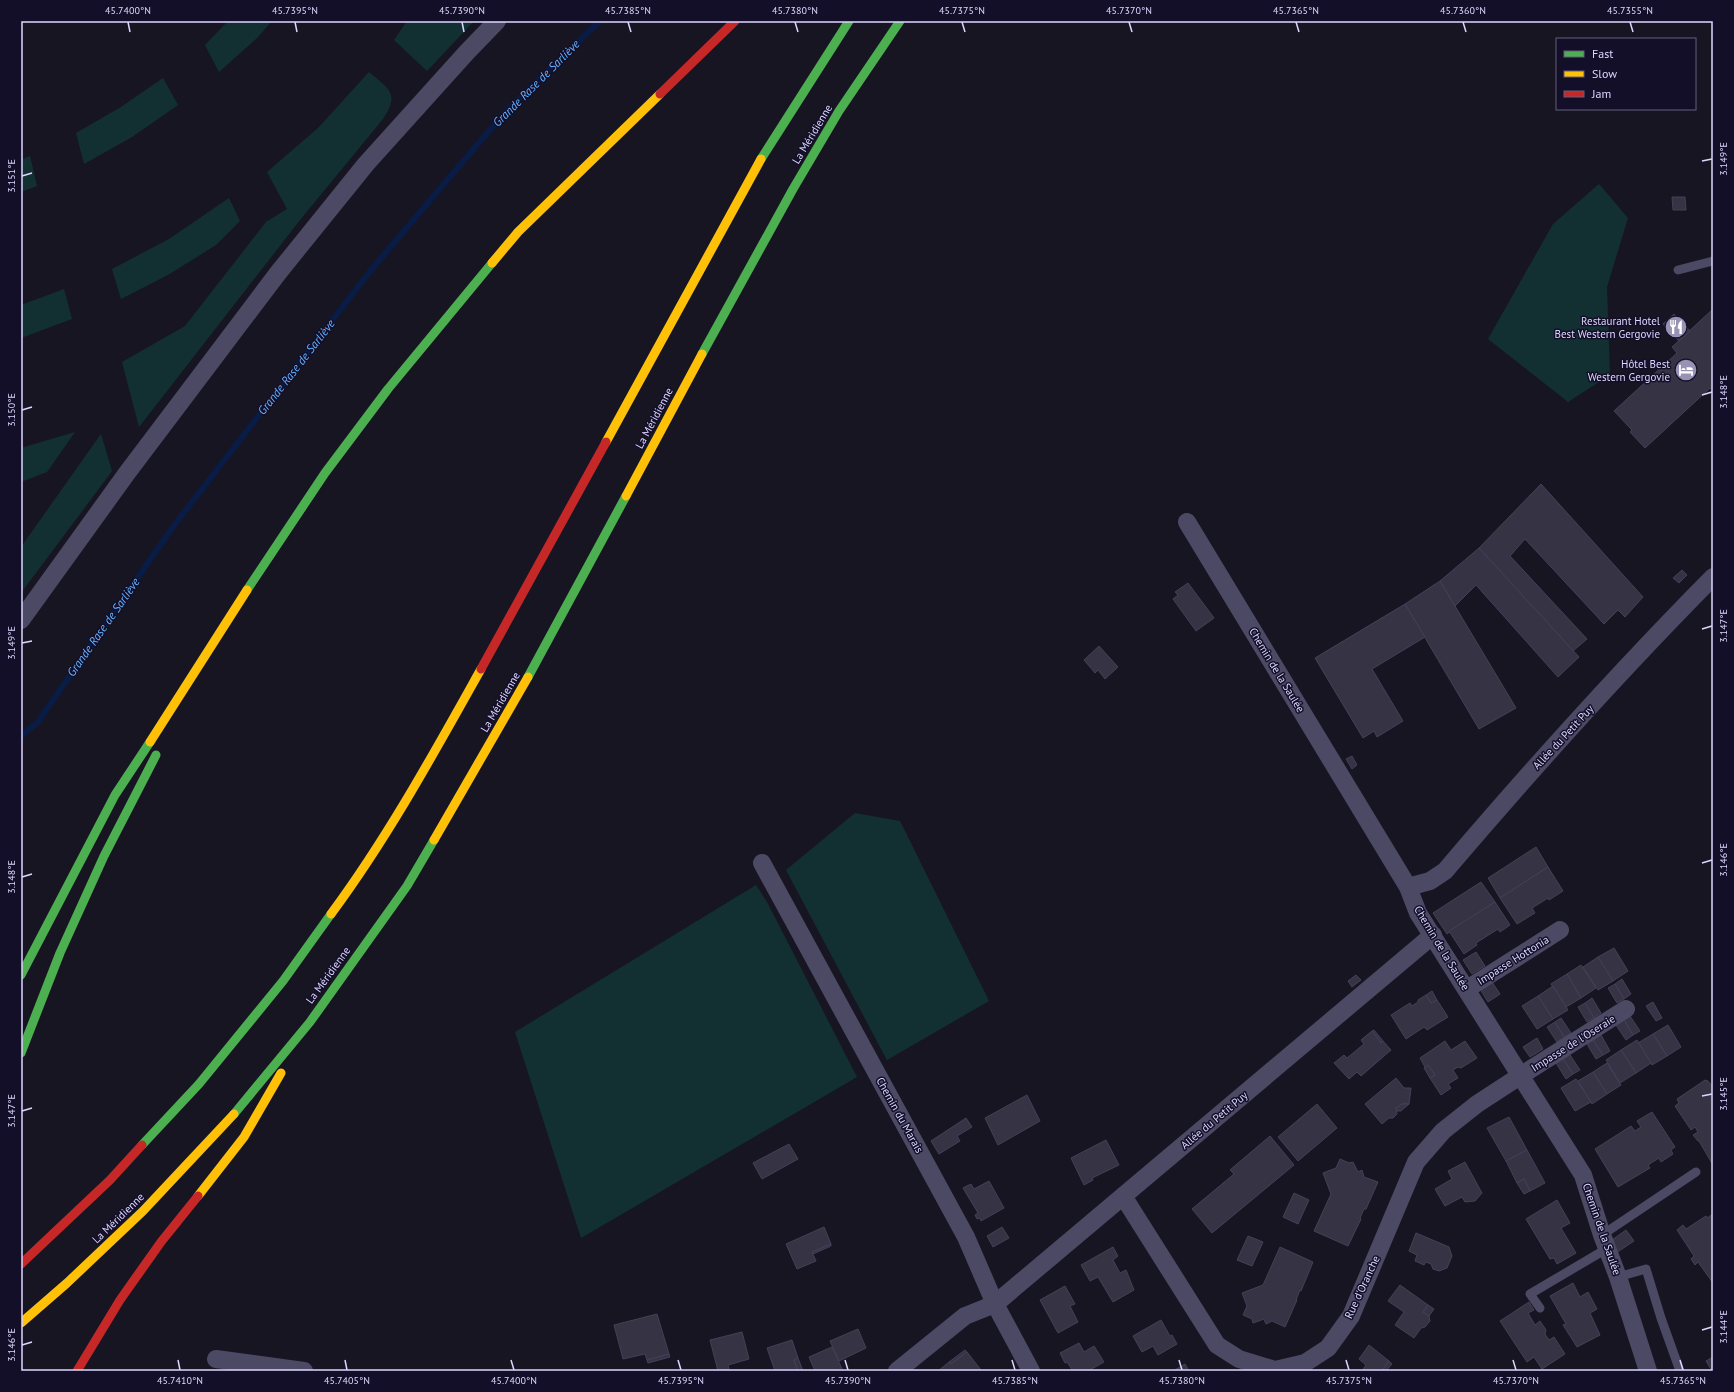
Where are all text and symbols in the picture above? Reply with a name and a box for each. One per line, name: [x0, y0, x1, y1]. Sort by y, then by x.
text: 45.7400°N: [105, 4, 151, 17]
text: 45.7395°N: [272, 4, 318, 17]
text: 45.7390°N: [439, 4, 485, 17]
text: 45.7385°N: [605, 4, 651, 17]
text: 45.7380°N: [772, 4, 818, 17]
text: 45.7375°N: [939, 4, 985, 17]
text: 45.7370°N: [1106, 4, 1152, 17]
text: 45.7365°N: [1273, 4, 1319, 17]
text: 45.7360°N: [1440, 4, 1486, 17]
text: 45.7355°N: [1607, 4, 1653, 17]
water label: Grande Rase de Sarliève: [489, 36, 583, 130]
legend: [1556, 38, 1696, 110]
text: Fast: [1592, 46, 1613, 61]
text: Slow: [1592, 66, 1617, 81]
text: Jam: [1591, 86, 1611, 101]
street label: La Méridienne: [789, 101, 835, 166]
text: 3.149°E: [1717, 142, 1730, 176]
text: 3.151°E: [5, 159, 18, 193]
place label: Restaurant Hotel Best Western Gergovie: [1555, 314, 1661, 341]
restaurant icon: Restaurant Hotel Best Western Gergovie: [1663, 314, 1689, 340]
water label: Grande Rase de Sarliève: [254, 316, 338, 418]
place label: Hôtel Best Western Gergovie: [1588, 357, 1670, 384]
hotel icon: Hôtel Best Western Gergovie: [1673, 357, 1699, 383]
text: 3.148°E: [1717, 375, 1730, 409]
street label: La Méridienne: [632, 385, 676, 451]
text: 3.150°E: [5, 393, 18, 427]
water label: Grande Rase de Sarliève: [63, 574, 143, 679]
text: 3.147°E: [1717, 609, 1730, 643]
street label: Chemin de la Saulée: [1246, 625, 1308, 715]
text: 3.149°E: [5, 626, 18, 660]
street label: La Méridienne: [477, 669, 523, 734]
street label: Allée du Petit Puy: [1530, 701, 1597, 772]
text: 3.146°E: [1717, 843, 1730, 877]
text: 3.148°E: [5, 860, 18, 894]
street label: Chemin de la Saulée: [1411, 903, 1473, 993]
street label: Impasse Hottonia: [1474, 932, 1552, 988]
street label: La Méridienne: [303, 943, 354, 1006]
street label: Impasse de l'Oseraie: [1528, 1011, 1618, 1074]
street label: Chemin du Marais: [873, 1075, 927, 1156]
text: 3.145°E: [1717, 1077, 1730, 1111]
street label: Allée du Petit Puy: [1178, 1087, 1251, 1152]
text: 3.147°E: [5, 1094, 18, 1128]
street label: Chemin de la Saulée: [1580, 1181, 1624, 1277]
street label: La Méridienne: [89, 1189, 147, 1246]
street label: Rue d'Oranche: [1341, 1253, 1383, 1321]
text: 3.144°E: [1717, 1310, 1730, 1344]
text: 3.146°E: [5, 1328, 18, 1362]
text: 45.7410°N: [157, 1374, 203, 1387]
text: 45.7405°N: [324, 1374, 370, 1387]
text: 45.7400°N: [491, 1374, 537, 1387]
text: 45.7395°N: [658, 1374, 704, 1387]
text: 45.7390°N: [825, 1374, 871, 1387]
text: 45.7385°N: [992, 1374, 1038, 1387]
text: 45.7380°N: [1159, 1374, 1205, 1387]
text: 45.7375°N: [1326, 1374, 1372, 1387]
text: 45.7370°N: [1493, 1374, 1539, 1387]
text: 45.7365°N: [1660, 1374, 1706, 1387]

